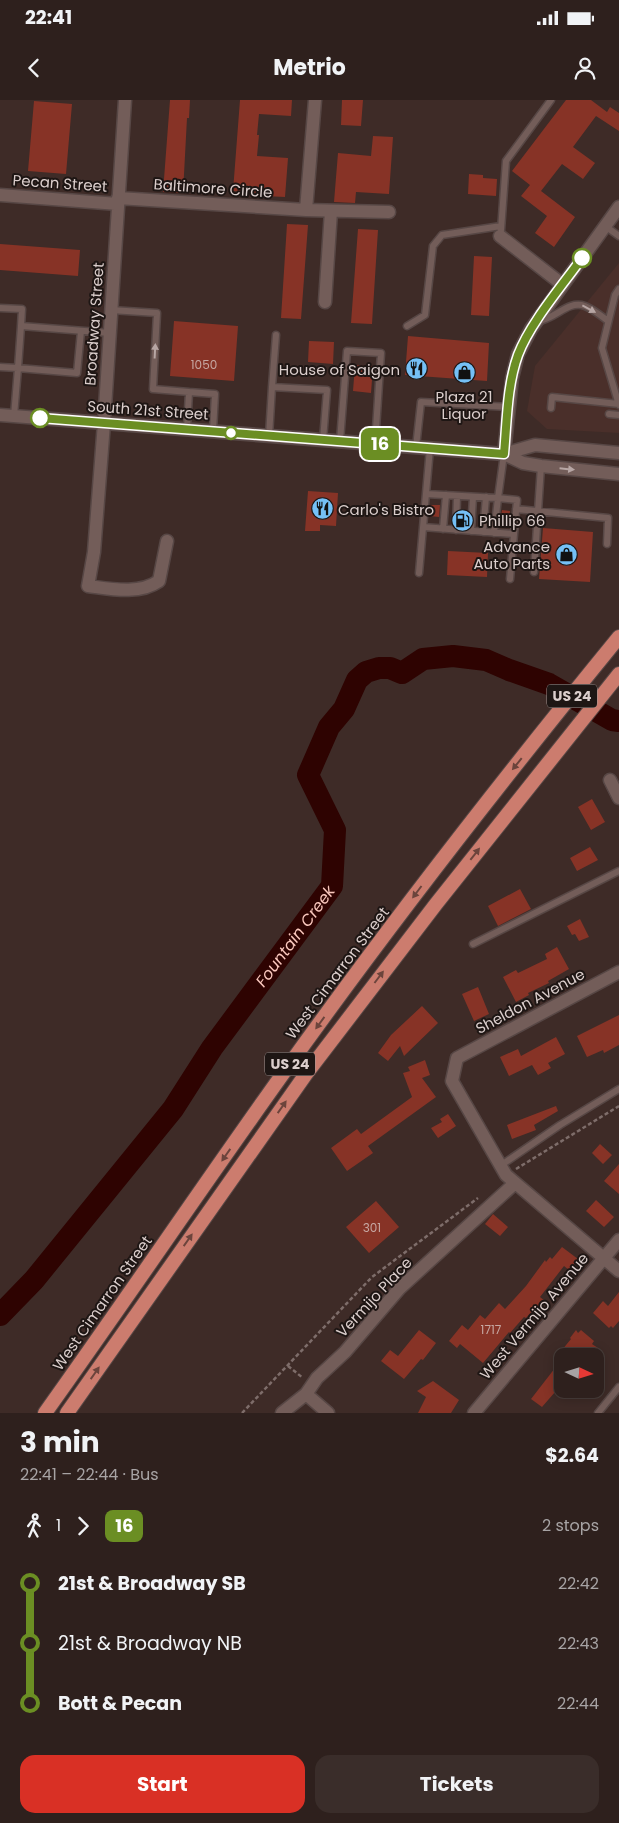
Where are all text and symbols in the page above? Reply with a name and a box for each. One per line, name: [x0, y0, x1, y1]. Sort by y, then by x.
text: 22:41: [25, 4, 72, 31]
text: Metrio: [273, 52, 346, 83]
icon: back: [20, 54, 48, 82]
icon: person: [571, 54, 599, 82]
street label: Pecan Street: [12, 169, 108, 197]
street label: Baltimore Circle: [153, 173, 273, 203]
unlabelled marker: [572, 248, 592, 268]
street label: Broadway Street: [79, 262, 109, 386]
one-way arrow: [582, 305, 596, 313]
one-way arrow: [152, 343, 160, 359]
house number: 1050: [191, 356, 217, 373]
restaurant icon: House of Saigon: [404, 357, 428, 381]
place label: House of Saigon: [279, 359, 400, 380]
shop icon: Plaza 21 Liquor: [452, 361, 476, 385]
place label: Plaza 21 Liquor: [436, 386, 492, 424]
street label: South 21st Street: [87, 395, 209, 425]
unlabelled marker: [30, 408, 50, 428]
unlabelled marker: [224, 426, 238, 440]
line badge: 16: [358, 428, 402, 460]
text: 16: [371, 431, 389, 456]
one-way arrow: [560, 465, 576, 473]
restaurant icon: Carlo's Bistro: [310, 497, 334, 521]
place label: Carlo's Bistro: [338, 499, 434, 520]
fuel station icon: Phillip 66: [451, 508, 475, 532]
place label: Phillip 66: [479, 510, 545, 531]
place label: Advance Auto Parts: [474, 536, 550, 574]
shop icon: Advance Auto Parts: [554, 543, 578, 567]
road number: US 24: [547, 684, 597, 708]
one-way arrow: [512, 757, 523, 770]
one-way arrow: [470, 848, 481, 861]
water label: Fountain Creek: [250, 880, 341, 991]
one-way arrow: [412, 885, 423, 898]
street label: West Cimarron Street: [280, 903, 394, 1043]
street label: Sheldon Avenue: [472, 963, 588, 1039]
one-way arrow: [374, 971, 385, 984]
one-way arrow: [315, 1016, 325, 1029]
road number: US 24: [265, 1052, 315, 1076]
one-way arrow: [277, 1100, 287, 1114]
one-way arrow: [221, 1148, 231, 1162]
house number: 301: [363, 1219, 381, 1236]
street label: West Cimarron Street: [47, 1231, 157, 1375]
one-way arrow: [183, 1233, 193, 1247]
street label: West Vermijo Avenue: [475, 1248, 593, 1384]
street label: Vermijo Place: [331, 1252, 417, 1342]
house number: 1717: [481, 1321, 502, 1338]
north arrow: [554, 1348, 604, 1398]
map controls: [554, 1348, 604, 1398]
one-way arrow: [90, 1366, 100, 1380]
text: 3 min: [20, 1423, 100, 1462]
text: $2.64: [545, 1442, 599, 1469]
text: 22:41 – 22:44 · Bus: [20, 1463, 159, 1486]
icon: walk: [20, 1512, 48, 1540]
icon: forward: [69, 1512, 97, 1540]
text: 16: [115, 1513, 133, 1538]
text: 1: [56, 1514, 61, 1537]
text: 2 stops: [542, 1514, 599, 1537]
text: 21st & Broadway SB: [58, 1570, 246, 1597]
text: 22:42: [558, 1572, 599, 1595]
text: 21st & Broadway NB: [58, 1630, 242, 1657]
text: 22:43: [558, 1632, 599, 1655]
text: Bott & Pecan: [58, 1690, 182, 1717]
text: 22:44: [557, 1692, 599, 1715]
button: Start: [20, 1755, 305, 1813]
button: Tickets: [315, 1755, 599, 1813]

